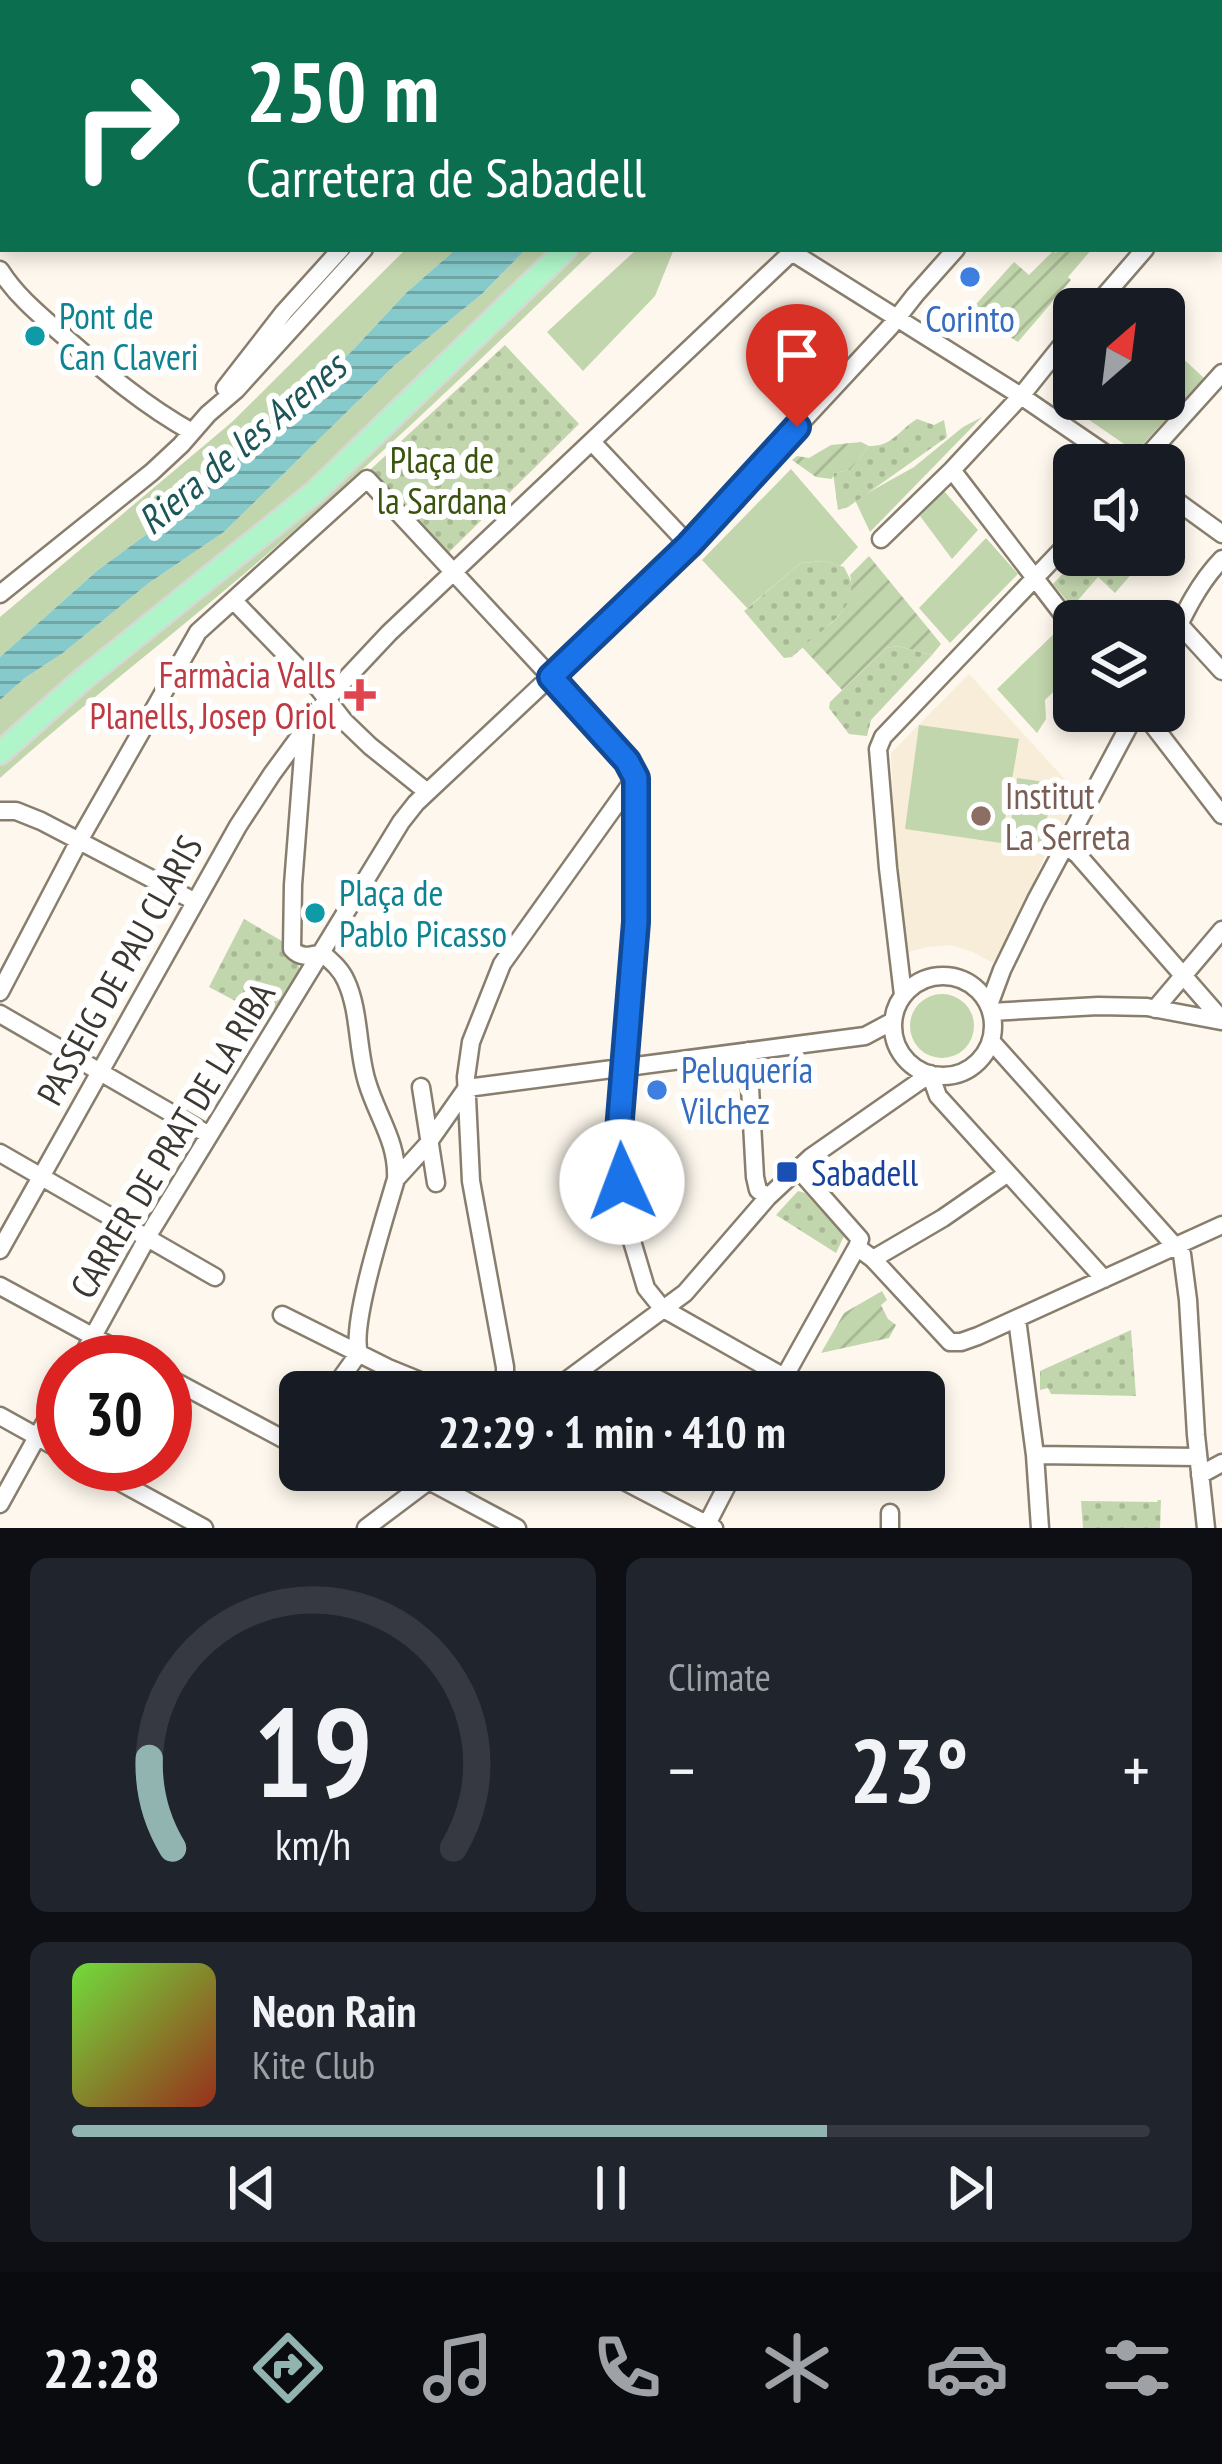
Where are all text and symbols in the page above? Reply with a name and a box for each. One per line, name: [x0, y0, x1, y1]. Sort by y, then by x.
text: 250 m: [246, 36, 439, 145]
icon: right: [48, 48, 204, 204]
text: Carretera de Sabadell: [246, 142, 646, 212]
marker: Corinto: [957, 264, 983, 290]
north arrow: [1053, 288, 1185, 420]
map controls: [1053, 288, 1185, 732]
place label: Pont de Can Claveri: [59, 292, 199, 380]
place label: Corinto: [925, 295, 1015, 342]
pin: [746, 304, 848, 427]
icon: arrive: [764, 322, 830, 388]
marker: Pont de Can Claveri: [22, 323, 48, 349]
water label: Riera de les Arenes: [126, 339, 358, 545]
park label: Plaça de la Sardana: [377, 436, 507, 524]
button: sound: [1053, 444, 1185, 576]
button: layers: [1053, 600, 1185, 732]
place label: Farmàcia Valls Planells, Josep Oriol: [89, 651, 337, 739]
marker: Farmàcia Valls Planells, Josep Oriol: [347, 682, 373, 708]
place label: Institut La Serreta: [1005, 772, 1131, 860]
marker: Institut La Serreta: [968, 803, 994, 829]
street label: PASSEIG DE PAU CLARIS: [26, 827, 212, 1113]
place label: Plaça de Pablo Picasso: [339, 869, 507, 957]
marker: Plaça de Pablo Picasso: [302, 900, 328, 926]
street label: CARRER DE PRAT DE LA RIBA: [59, 974, 285, 1306]
place label: Peluquería Vilchez: [680, 1046, 813, 1134]
marker: Peluquería Vilchez: [644, 1077, 670, 1103]
position arrow: [559, 1119, 685, 1245]
place label: Sabadell: [811, 1149, 919, 1196]
marker: Sabadell: [774, 1159, 800, 1185]
speed limit sign: 30: [36, 1335, 192, 1491]
text: 22:29 · 1 min · 410 m: [438, 1402, 786, 1460]
text: Climate: [668, 1651, 771, 1702]
text: 19: [253, 1670, 373, 1831]
text: 23°: [850, 1711, 968, 1828]
text: −: [668, 1727, 695, 1812]
text: +: [1123, 1727, 1150, 1812]
text: km/h: [275, 1816, 351, 1872]
text: Neon Rain: [252, 1981, 417, 2039]
text: Kite Club: [252, 2039, 375, 2090]
icon: previous: [219, 2155, 285, 2221]
icon: pause: [578, 2155, 644, 2221]
icon: next: [937, 2155, 1003, 2221]
icon: directions: [246, 2326, 330, 2410]
icon: music: [416, 2326, 500, 2410]
icon: phone: [585, 2326, 669, 2410]
icon: climate: [755, 2326, 839, 2410]
icon: car: [925, 2326, 1009, 2410]
icon: filters: [1095, 2326, 1179, 2410]
text: 22:28: [43, 2333, 160, 2403]

